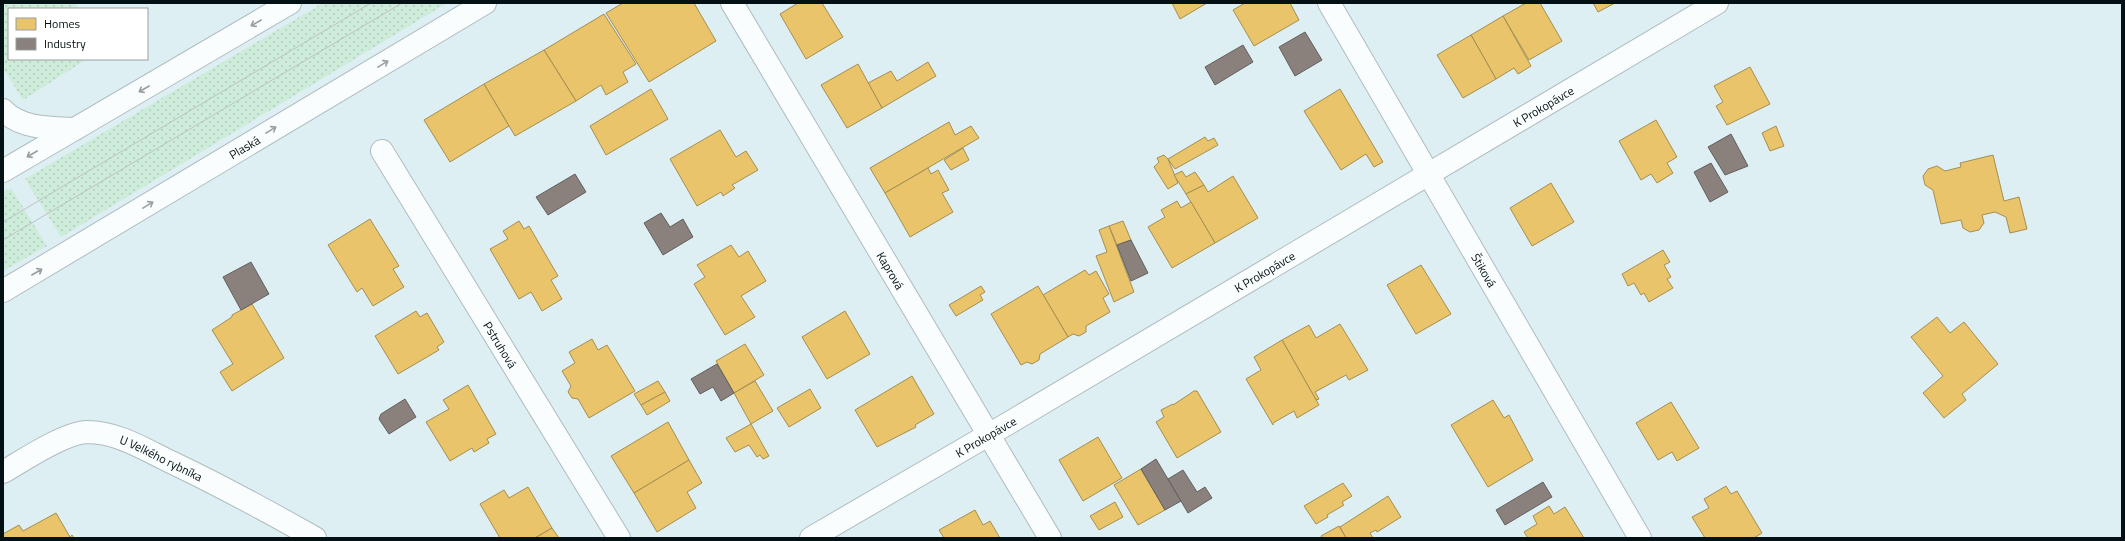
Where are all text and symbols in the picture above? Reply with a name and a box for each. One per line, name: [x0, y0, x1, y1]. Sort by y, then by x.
legend: [8, 8, 148, 60]
text: Homes: [44, 14, 80, 33]
one-way arrow: [250, 19, 262, 27]
text: Industry: [44, 34, 86, 53]
one-way arrow: [377, 59, 389, 67]
street label: K Prokopávce: [1509, 81, 1577, 132]
one-way arrow: [138, 85, 150, 93]
one-way arrow: [265, 126, 277, 134]
street label: Plaská: [225, 130, 263, 164]
one-way arrow: [26, 151, 38, 159]
one-way arrow: [142, 200, 154, 208]
street label: K Prokopávce: [1230, 246, 1299, 297]
street label: Kaprová: [872, 248, 910, 293]
street label: Štiková: [1467, 249, 1502, 291]
one-way arrow: [31, 267, 43, 275]
street label: Pstruhová: [479, 318, 522, 372]
street label: K Prokopávce: [951, 411, 1020, 462]
street label: U Velkého rybníka: [117, 429, 206, 486]

